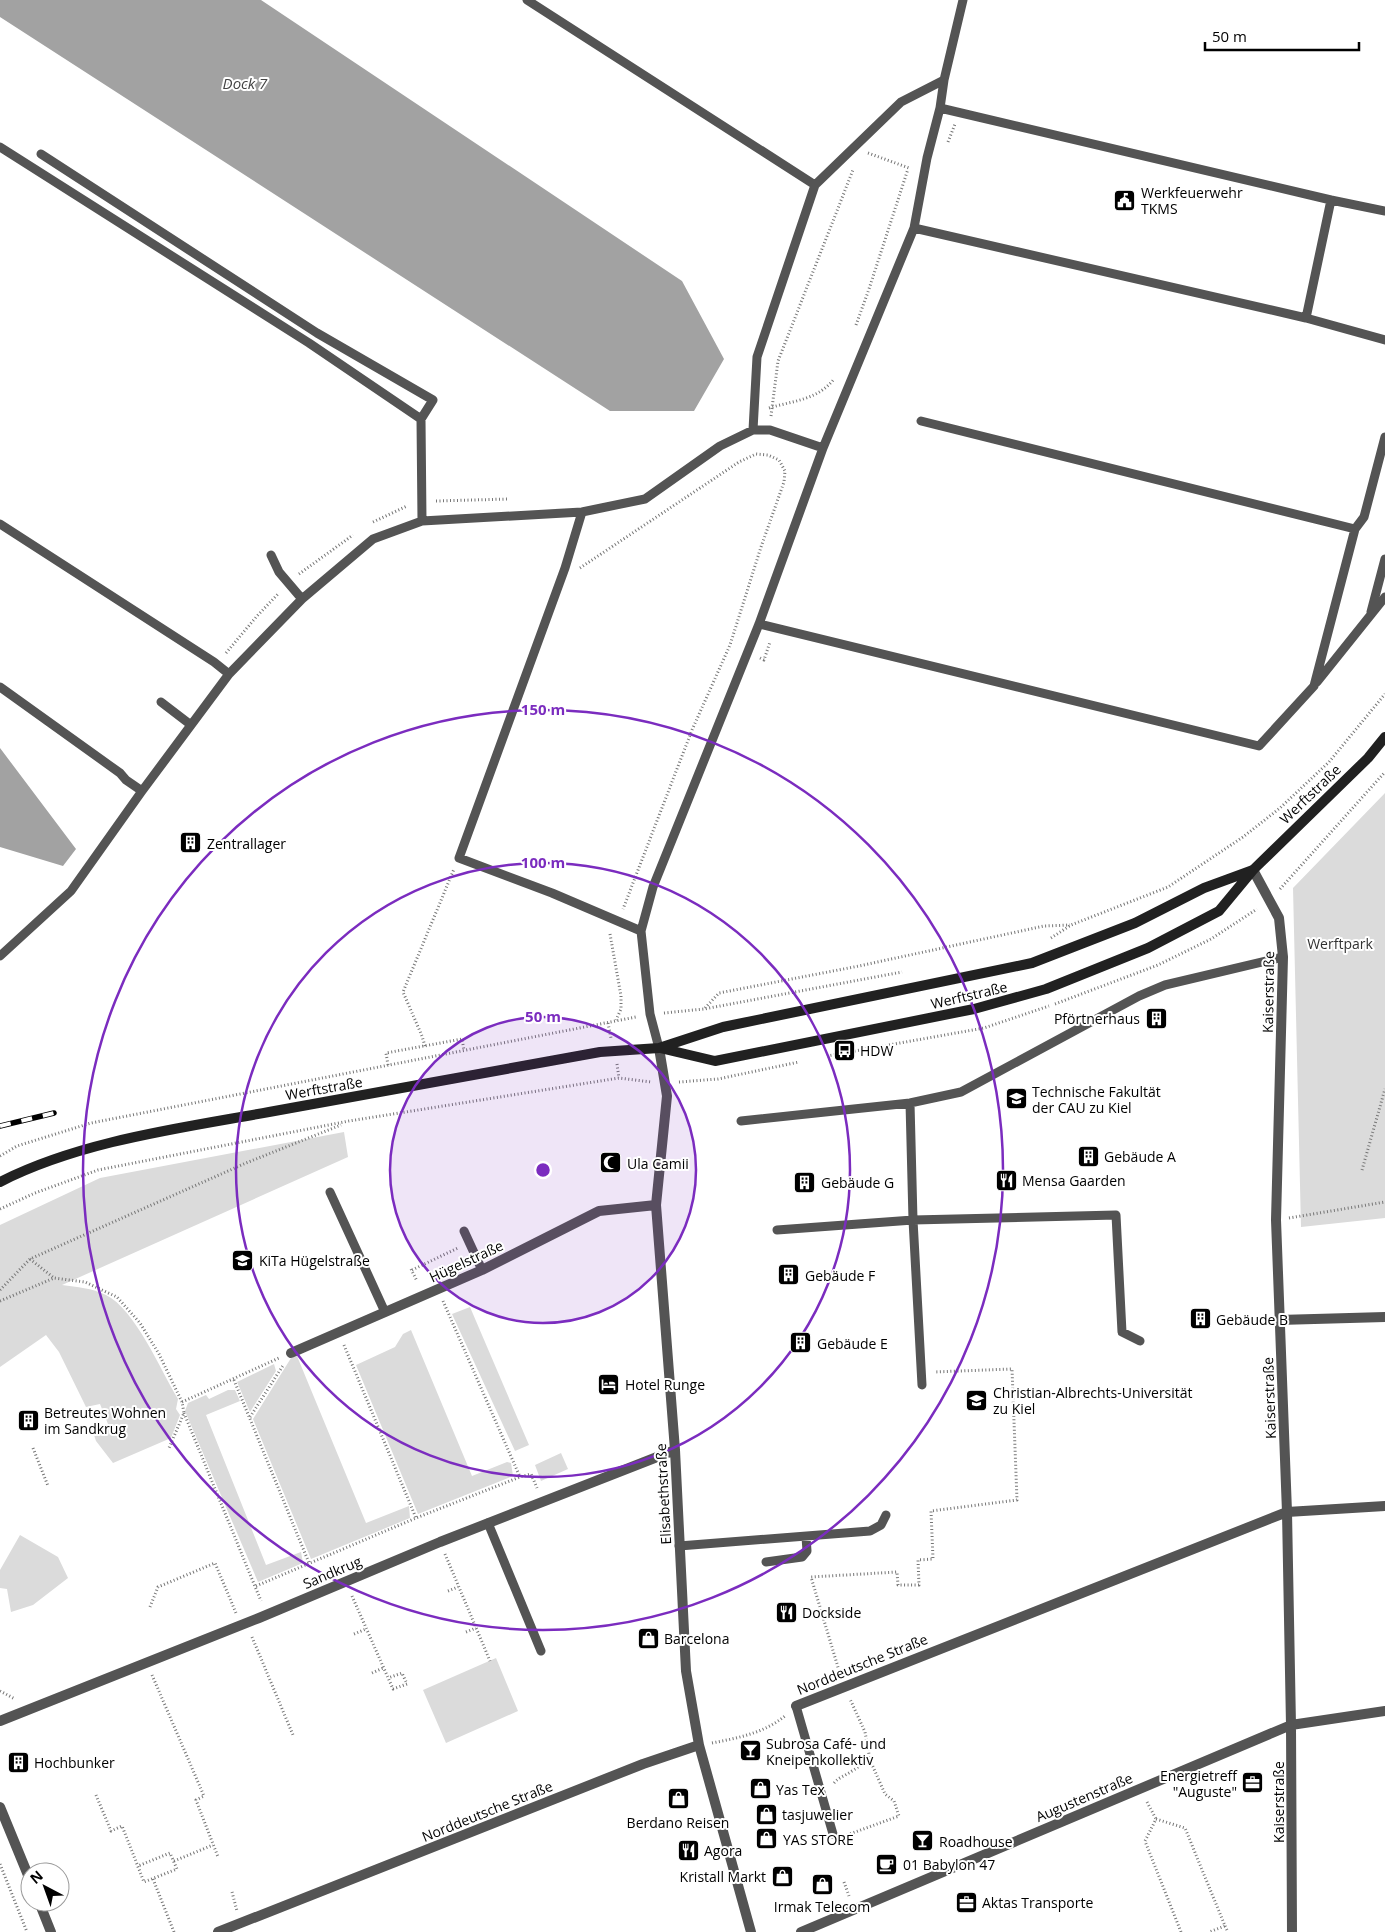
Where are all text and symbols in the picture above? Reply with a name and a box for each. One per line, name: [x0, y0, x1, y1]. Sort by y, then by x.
scale bar: [1205, 20, 1359, 52]
text: 50 m: [1212, 26, 1247, 46]
water label: Dock 7: [223, 73, 268, 93]
place label: Werkfeuerwehr TKMS: [1141, 183, 1243, 218]
public building icon: Werkfeuerwehr TKMS: [1113, 188, 1137, 212]
text: 150 m: [521, 699, 565, 719]
street label: Werftstraße: [1275, 760, 1345, 828]
building icon: Zentrallager: [179, 831, 203, 855]
place label: Zentrallager: [207, 834, 286, 853]
text: 100 m: [521, 852, 565, 872]
park label: Werftpark: [1307, 934, 1373, 953]
street label: Kaiserstraße: [1258, 951, 1278, 1033]
street label: Werftstraße: [929, 977, 1009, 1013]
text: 50 m: [525, 1006, 561, 1026]
building icon: Pförtnerhaus: [1144, 1006, 1168, 1030]
place label: Pförtnerhaus: [1054, 1009, 1140, 1028]
bus stop icon: HDW: [832, 1038, 856, 1062]
place label: HDW: [860, 1041, 893, 1060]
street label: Werftstraße: [284, 1072, 364, 1104]
place label: Technische Fakultät der CAU zu Kiel: [1032, 1082, 1161, 1117]
school or university icon: Technische Fakultät der CAU zu Kiel: [1004, 1087, 1028, 1111]
building icon: Gebäude A: [1076, 1144, 1100, 1168]
place label: Gebäude A: [1104, 1147, 1176, 1166]
mosque icon: Ula Camii: [599, 1151, 623, 1175]
place label: Ula Camii: [627, 1154, 689, 1173]
centre of rings: [534, 1161, 552, 1179]
restaurant icon: Mensa Gaarden: [994, 1168, 1018, 1192]
building icon: Gebäude G: [793, 1170, 817, 1194]
place label: Mensa Gaarden: [1022, 1171, 1126, 1190]
place label: Gebäude G: [821, 1173, 894, 1192]
street label: Hügelstraße: [426, 1236, 506, 1286]
school or university icon: KiTa Hügelstraße: [231, 1248, 255, 1272]
place label: KiTa Hügelstraße: [259, 1251, 370, 1270]
building icon: Gebäude F: [777, 1263, 801, 1287]
place label: Gebäude F: [805, 1266, 875, 1285]
building icon: Gebäude B: [1188, 1307, 1212, 1331]
place label: Gebäude B: [1216, 1310, 1288, 1329]
building icon: Gebäude E: [789, 1331, 813, 1355]
place label: Gebäude E: [817, 1334, 888, 1353]
street label: Kaiserstraße: [1258, 1357, 1280, 1439]
hotel icon: Hotel Runge: [597, 1372, 621, 1396]
place label: Hotel Runge: [625, 1375, 705, 1394]
place label: Christian-Albrechts-Universität zu Kiel: [993, 1383, 1193, 1418]
school or university icon: Christian-Albrechts-Universität zu Kiel: [965, 1388, 989, 1412]
place label: Betreutes Wohnen im Sandkrug: [44, 1403, 166, 1438]
building icon: Betreutes Wohnen im Sandkrug: [16, 1408, 40, 1432]
street label: Elisabethstraße: [651, 1443, 675, 1545]
street label: Sandkrug: [300, 1551, 365, 1593]
restaurant icon: Dockside: [774, 1600, 798, 1624]
place label: Dockside: [802, 1603, 861, 1622]
shop icon: Barcelona: [636, 1626, 660, 1650]
place label: Barcelona: [664, 1629, 729, 1648]
street label: Norddeutsche Straße: [794, 1629, 930, 1699]
place label: Subrosa Café- und Kneipenkollektiv: [766, 1734, 886, 1769]
bar icon: Subrosa Café- und Kneipenkollektiv: [738, 1739, 762, 1763]
building icon: Hochbunker: [6, 1750, 30, 1774]
place label: Hochbunker: [34, 1753, 115, 1772]
street label: Kaiserstraße: [1269, 1761, 1288, 1843]
place label: Energietreff "Auguste": [1160, 1766, 1239, 1801]
street label: Augustenstraße: [1033, 1768, 1135, 1826]
office icon: Energietreff "Auguste": [1241, 1771, 1265, 1795]
street label: Norddeutsche Straße: [419, 1776, 555, 1846]
shop icon: Yas Tex: [748, 1777, 772, 1801]
place label: Yas Tex: [776, 1780, 825, 1799]
shop icon: Berdano Reisen: [666, 1787, 690, 1811]
shop icon: tasjuwelier: [754, 1802, 778, 1826]
place label: tasjuwelier: [782, 1805, 853, 1824]
place label: Berdano Reisen: [627, 1813, 729, 1832]
shop icon: YAS STORE: [755, 1827, 779, 1851]
bar icon: Roadhouse: [911, 1829, 935, 1853]
place label: YAS STORE: [783, 1830, 854, 1849]
place label: Roadhouse: [939, 1832, 1013, 1851]
restaurant icon: Agora: [676, 1838, 700, 1862]
place label: Agora: [704, 1841, 742, 1860]
cafe icon: 01 Babylon 47: [875, 1852, 899, 1876]
place label: 01 Babylon 47: [903, 1855, 995, 1874]
north arrow: [20, 1862, 70, 1912]
shop icon: Kristall Markt: [770, 1864, 794, 1888]
text: N: [26, 1866, 47, 1888]
place label: Kristall Markt: [680, 1867, 766, 1886]
shop icon: Irmak Telecom: [810, 1872, 834, 1896]
office icon: Aktas Transporte: [954, 1890, 978, 1914]
place label: Aktas Transporte: [982, 1893, 1093, 1912]
place label: Irmak Telecom: [774, 1897, 870, 1916]

